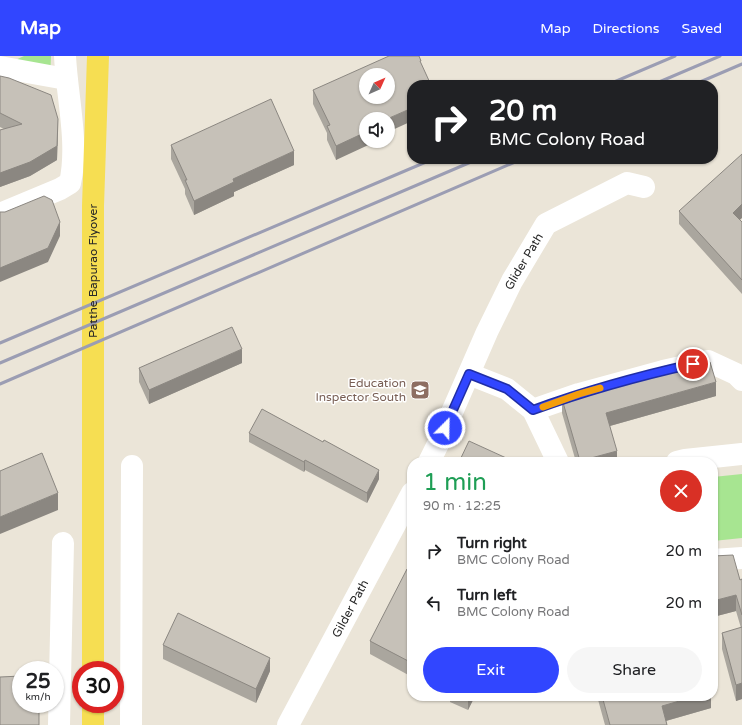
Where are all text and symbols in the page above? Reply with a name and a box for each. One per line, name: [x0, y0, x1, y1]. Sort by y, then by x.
text: Map: [20, 17, 61, 39]
text: Map: [540, 20, 571, 37]
text: Directions: [593, 20, 660, 37]
text: Saved: [682, 20, 722, 37]
north arrow: [359, 68, 395, 104]
map controls: [359, 68, 395, 148]
text: 20 m: [489, 94, 557, 128]
icon: right: [423, 96, 475, 148]
button: sound: [359, 112, 395, 148]
text: BMC Colony Road: [489, 128, 645, 150]
street label: Patthe Bapurao Flyover: [86, 204, 100, 338]
street label: Glider Path: [502, 231, 546, 292]
pin: [676, 347, 710, 381]
icon: arrive: [682, 353, 704, 375]
place label: Education Inspector South: [315, 376, 406, 404]
school or university icon: Education Inspector South: [409, 379, 431, 401]
position arrow: [424, 407, 466, 449]
text: 1 min: [423, 468, 487, 497]
button: close: [660, 470, 702, 512]
text: 90 m · 12:25: [423, 498, 501, 514]
text: Turn right: [457, 534, 527, 552]
icon: right: [423, 540, 445, 562]
text: 20 m: [665, 542, 702, 560]
text: BMC Colony Road: [457, 552, 570, 568]
street label: Gilder Path: [329, 577, 371, 640]
text: Turn left: [457, 586, 517, 604]
icon: left: [423, 592, 445, 614]
text: 20 m: [665, 594, 702, 612]
text: BMC Colony Road: [457, 604, 570, 620]
button: Exit: [423, 647, 559, 693]
button: Share: [567, 647, 702, 693]
speed limit sign: 30: [72, 661, 124, 713]
text: 25: [25, 670, 51, 694]
text: km/h: [25, 691, 51, 703]

